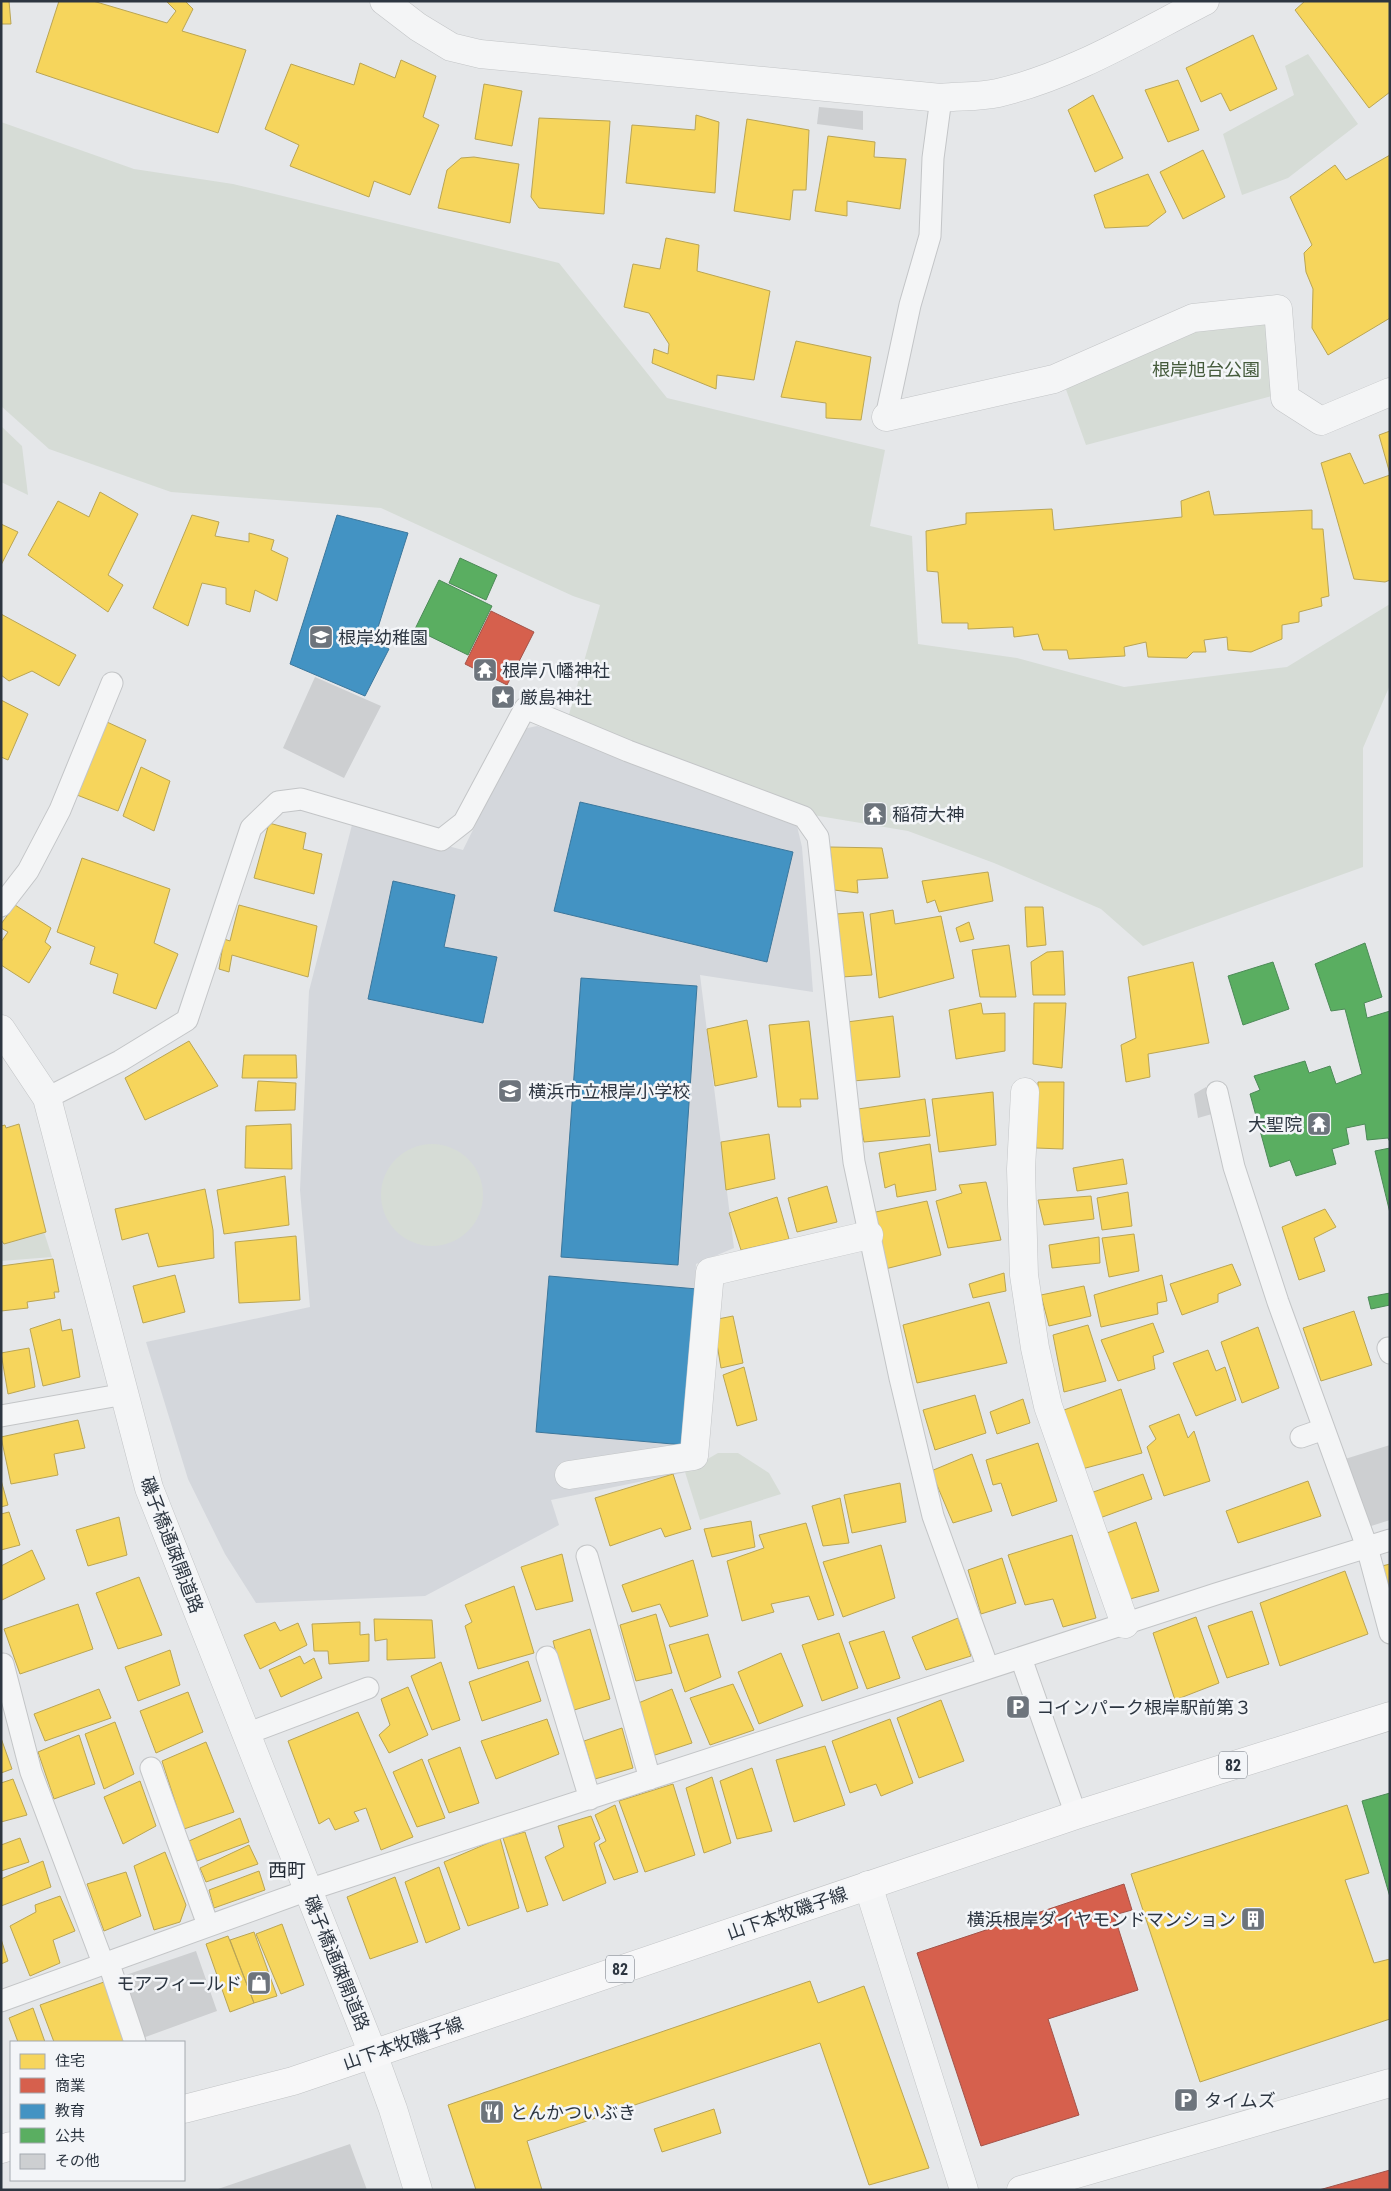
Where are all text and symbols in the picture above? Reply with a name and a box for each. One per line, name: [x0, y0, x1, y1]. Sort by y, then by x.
park label: 根岸旭台公園: [1152, 359, 1260, 380]
school or university icon: 根岸幼稚園: [308, 624, 334, 650]
place label: 根岸幼稚園: [338, 627, 428, 648]
temple icon: 根岸八幡神社: [472, 657, 498, 683]
place label: 根岸八幡神社: [502, 660, 610, 681]
place icon: 厳島神社: [490, 684, 516, 710]
place label: 厳島神社: [520, 687, 592, 708]
temple icon: 稲荷大神: [862, 801, 888, 827]
place label: 稲荷大神: [892, 804, 964, 825]
school or university icon: 横浜市立根岸小学校: [497, 1078, 523, 1104]
place label: 横浜市立根岸小学校: [528, 1081, 690, 1102]
temple icon: 大聖院: [1306, 1111, 1332, 1137]
place label: 大聖院: [1248, 1114, 1302, 1135]
street label: 磯子橋通疎開道路: [136, 1474, 208, 1616]
parking icon: コインパーク根岸駅前第３: [1005, 1694, 1031, 1720]
place label: コインパーク根岸駅前第３: [1036, 1697, 1252, 1718]
road number: 82: [1219, 1752, 1247, 1778]
district label: 西町: [268, 1859, 306, 1882]
street label: 山下本牧磯子線: [724, 1883, 850, 1943]
street label: 磯子橋通疎開道路: [300, 1892, 374, 2034]
building icon: 横浜根岸ダイヤモンドマンション: [1240, 1906, 1266, 1932]
place label: 横浜根岸ダイヤモンドマンション: [967, 1909, 1236, 1930]
road number: 82: [606, 1956, 634, 1982]
shop icon: モアフィールド: [246, 1970, 272, 1996]
place label: モアフィールド: [116, 1973, 242, 1994]
street label: 山下本牧磯子線: [340, 2013, 466, 2073]
legend: [10, 2041, 185, 2181]
text: 住宅: [55, 2052, 85, 2070]
text: 商業: [55, 2077, 85, 2095]
parking icon: タイムズ: [1173, 2087, 1199, 2113]
place label: タイムズ: [1204, 2090, 1276, 2111]
restaurant icon: とんかついぶき: [479, 2099, 505, 2125]
text: 教育: [55, 2102, 85, 2120]
place label: とんかついぶき: [510, 2102, 636, 2123]
text: 公共: [55, 2127, 85, 2145]
text: その他: [55, 2152, 100, 2170]

